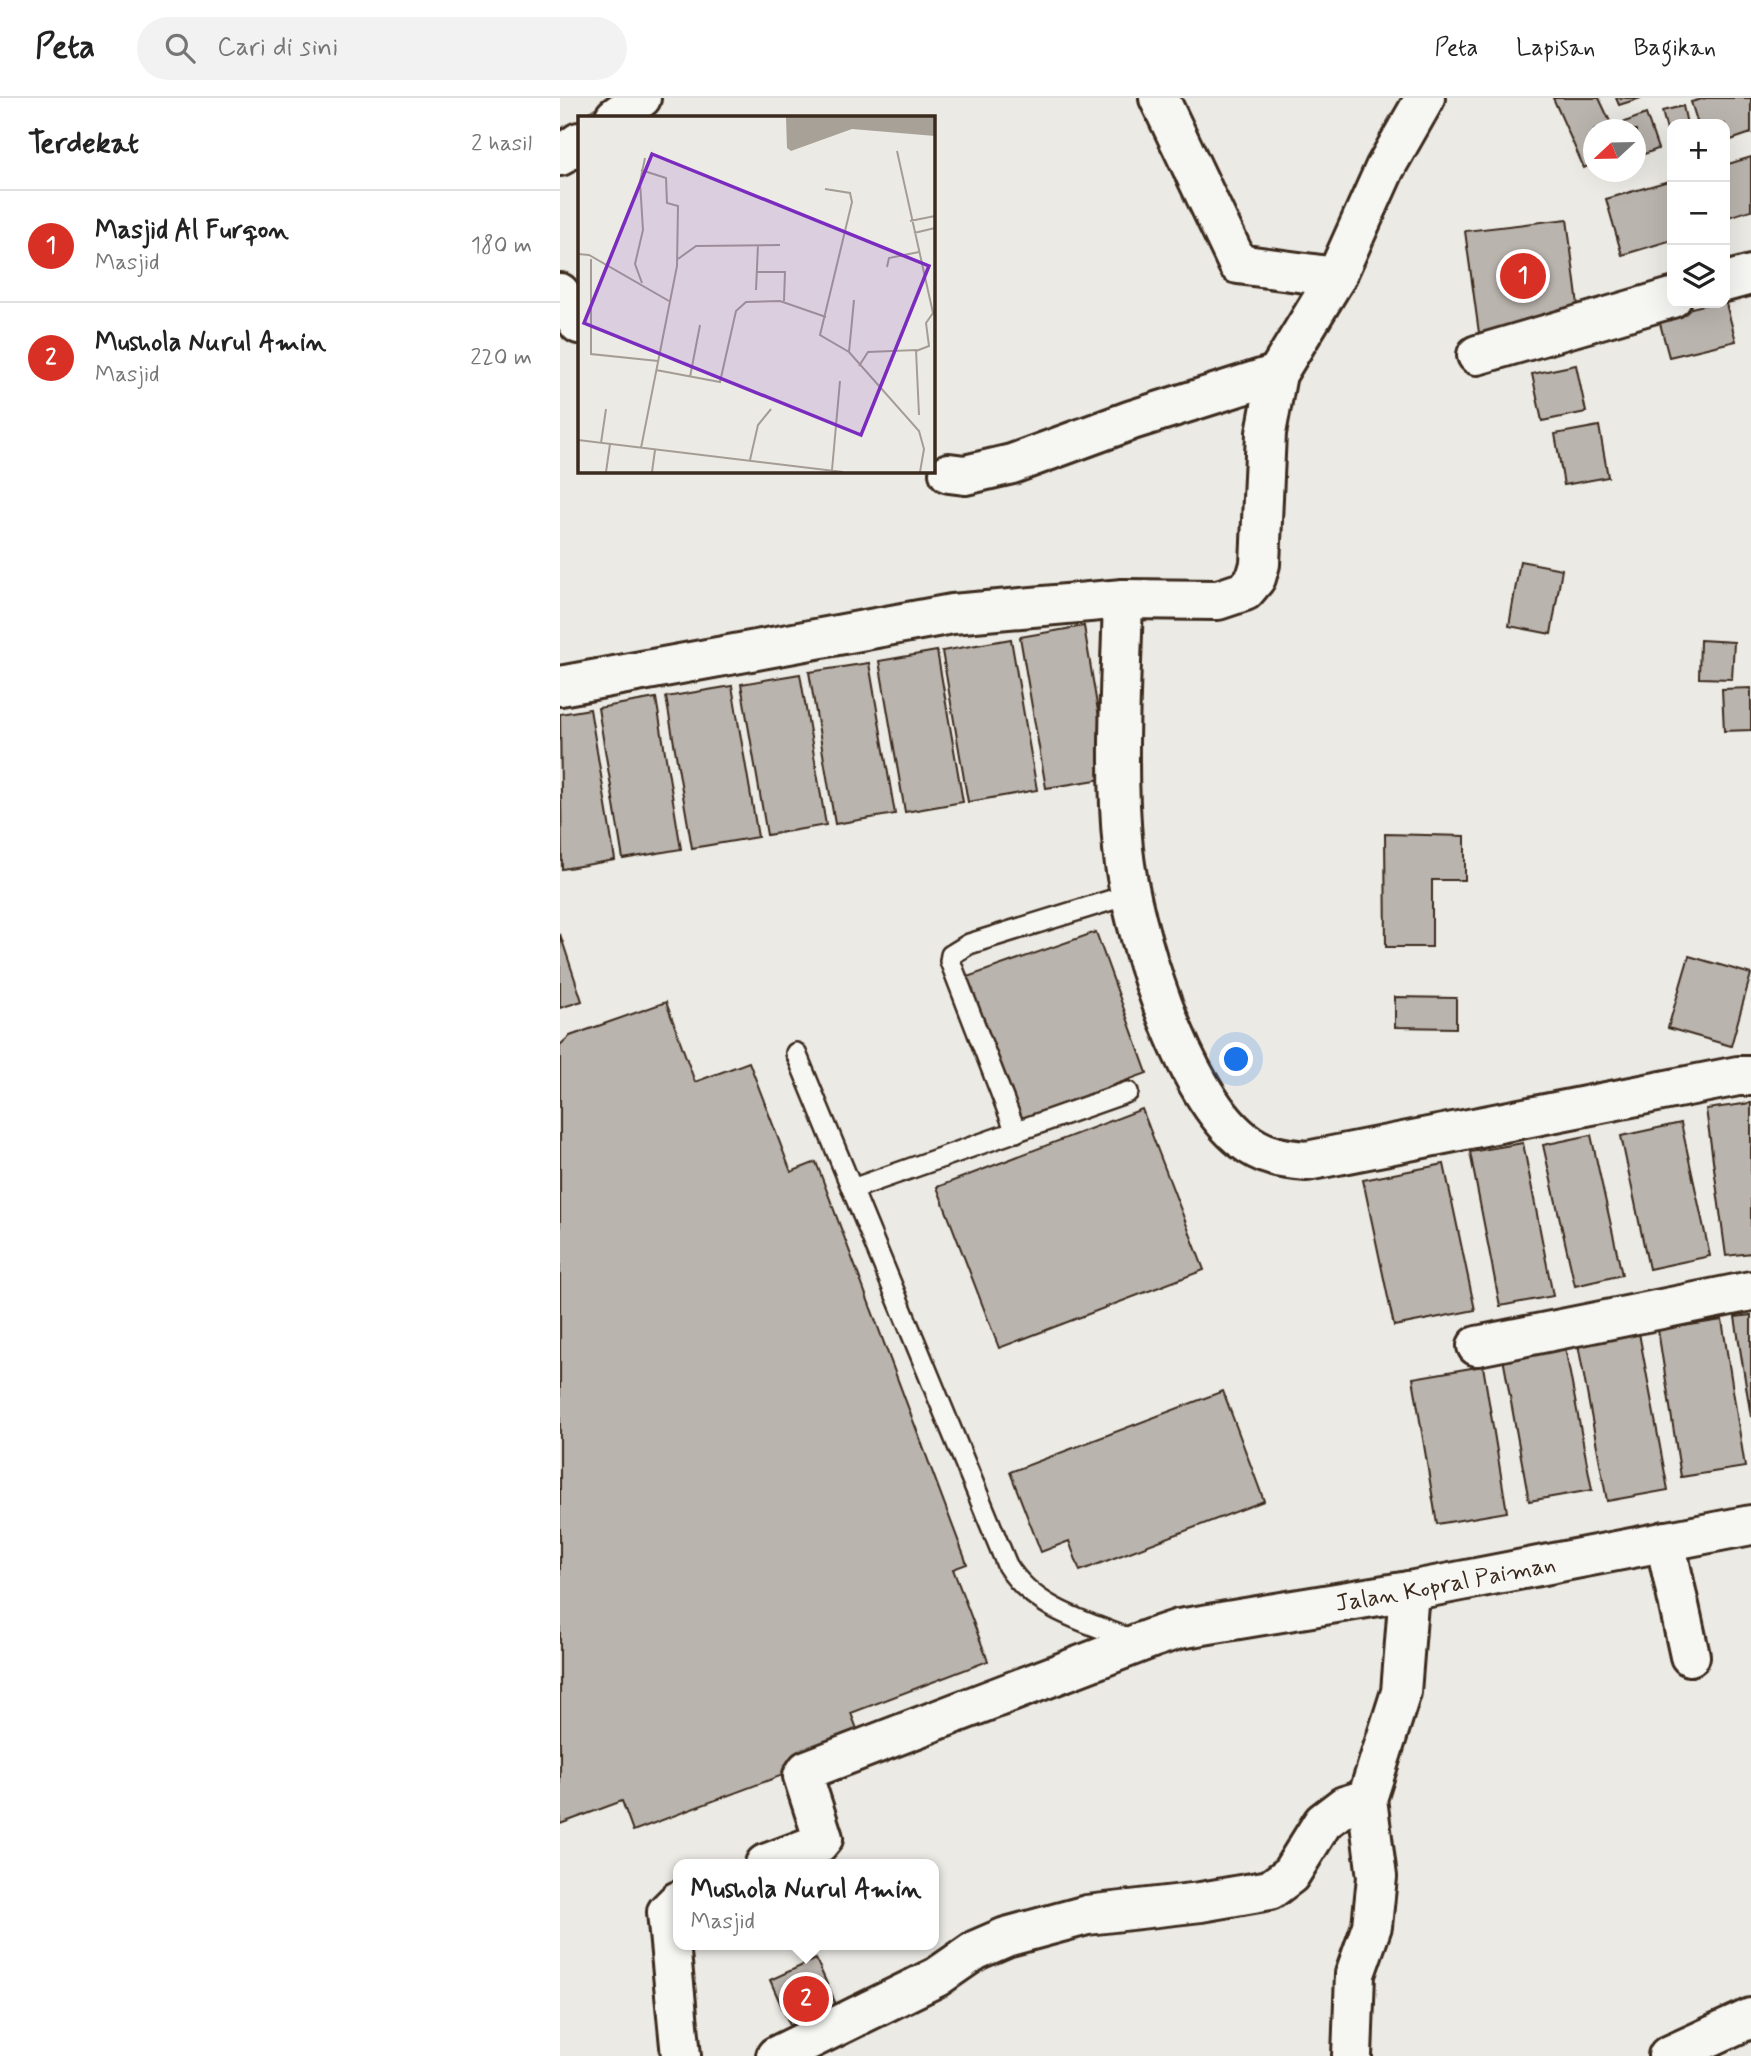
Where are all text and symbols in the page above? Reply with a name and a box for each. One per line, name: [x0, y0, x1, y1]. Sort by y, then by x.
search box: [137, 17, 627, 80]
text: Peta: [35, 26, 95, 70]
icon: search: [161, 29, 199, 67]
text: Cari di sini: [217, 31, 338, 65]
text: Peta: [1435, 33, 1478, 64]
text: Lapisan: [1516, 33, 1595, 64]
text: Bagikan: [1633, 33, 1716, 64]
inset map: [578, 116, 934, 472]
north arrow: [1583, 119, 1646, 182]
map controls: [1667, 119, 1730, 308]
button: +: [1667, 119, 1730, 182]
text: Terdekat: [28, 124, 139, 163]
text: 2 hasil: [471, 129, 532, 159]
button: −: [1667, 182, 1730, 245]
text: Masjid Al Furqon: [95, 214, 289, 248]
text: 1: [46, 231, 56, 261]
text: 180 m: [471, 231, 532, 261]
button: layers: [1667, 245, 1730, 308]
text: Masjid: [95, 248, 160, 278]
pin: 1: [1500, 250, 1546, 302]
text: Mushola Nurul Amin: [95, 326, 326, 360]
text: 2: [45, 343, 57, 373]
text: 220 m: [470, 343, 532, 373]
text: Masjid: [95, 360, 160, 390]
your location: [1219, 1042, 1253, 1076]
street label: Jalan Kopral Paiman: [1333, 1549, 1558, 1620]
popup: [673, 1859, 939, 1950]
text: Mushola Nurul Amin: [690, 1873, 922, 1907]
text: Masjid: [690, 1907, 755, 1937]
pin: 2: [783, 1973, 829, 2025]

